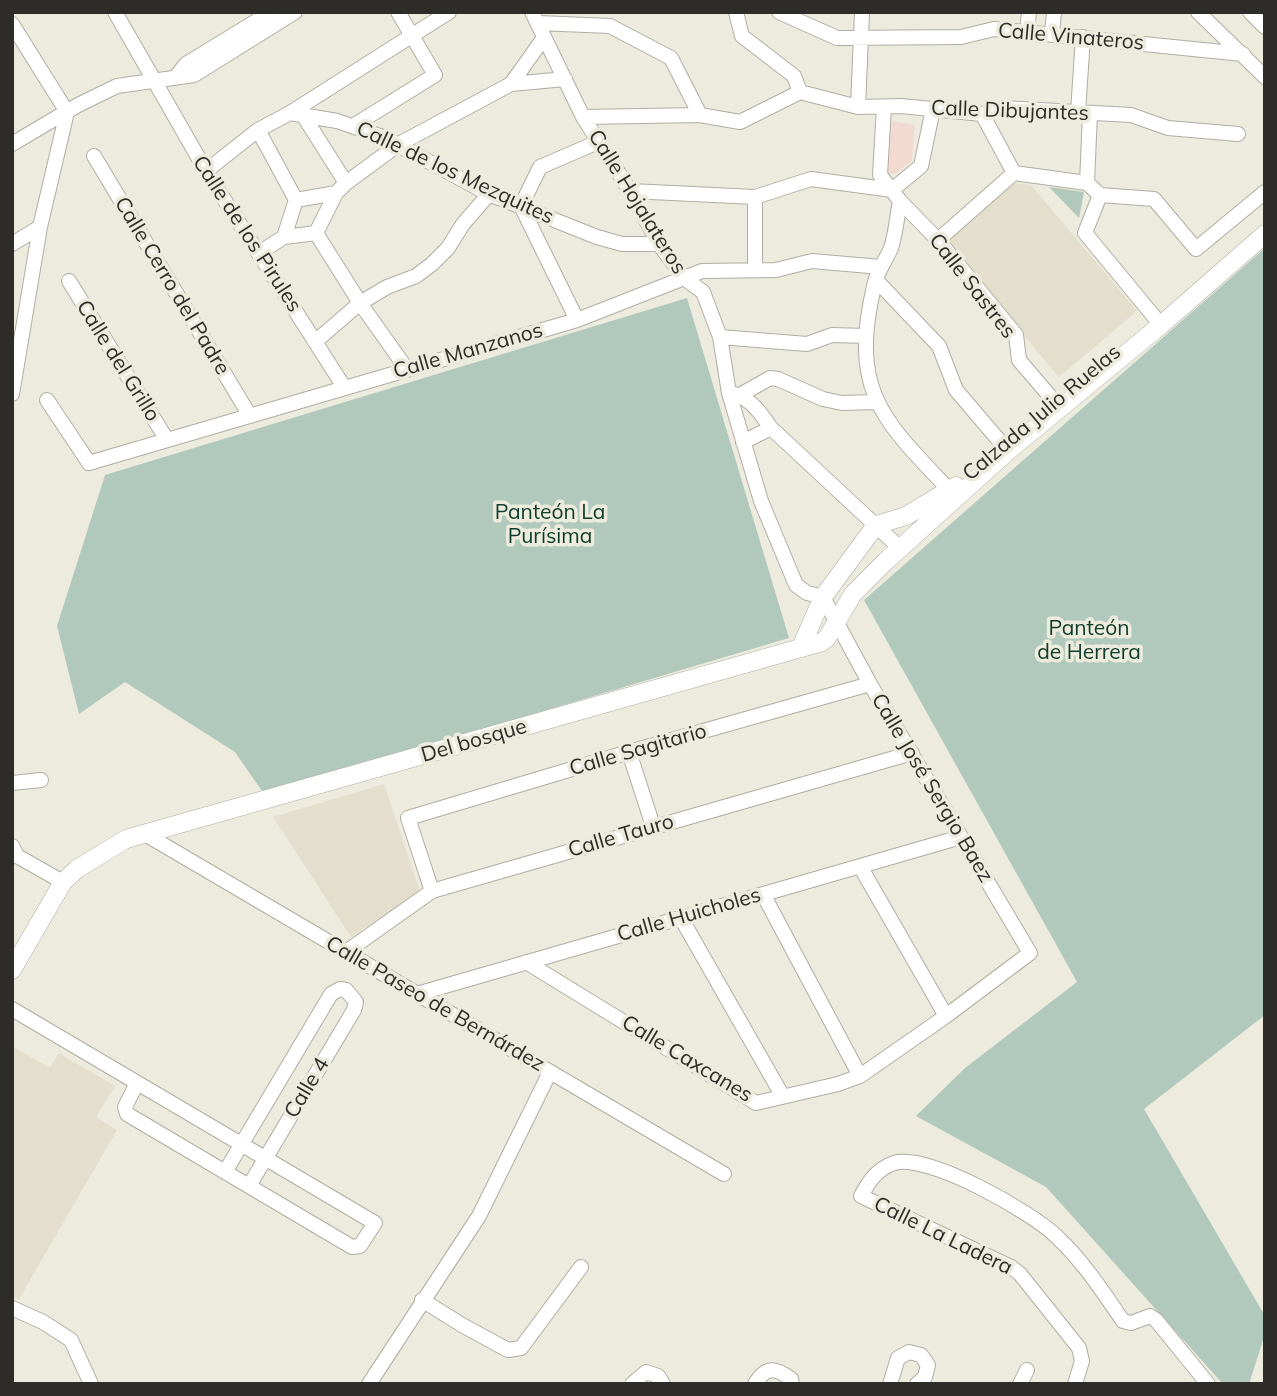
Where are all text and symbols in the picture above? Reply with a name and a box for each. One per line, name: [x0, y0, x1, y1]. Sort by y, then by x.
street label: Calle Vinateros: [997, 18, 1145, 56]
street label: Calle Dibujantes: [931, 96, 1089, 126]
street label: Calle de los Mezquites: [352, 116, 558, 230]
street label: Calle Hojalateros: [583, 125, 691, 279]
street label: Calle de los Pirules: [187, 151, 307, 317]
street label: Calle Cerro del Padre: [109, 193, 235, 379]
street label: Calle Sastres: [923, 229, 1021, 343]
street label: Calle del Grillo: [71, 296, 165, 426]
street label: Calle Manzanos: [390, 318, 546, 384]
street label: Calzada Julio Ruelas: [958, 340, 1126, 486]
park label: Panteón La Purísima: [495, 500, 605, 550]
park label: Panteón de Herrera: [1037, 616, 1141, 666]
street label: Calle José Sergio Baez: [866, 689, 998, 887]
street label: Del bosque: [418, 714, 530, 768]
street label: Calle Sagitario: [567, 718, 709, 782]
street label: Calle Tauro: [565, 809, 677, 863]
street label: Calle Huicholes: [614, 882, 764, 948]
street label: Calle Paseo de Bernárdez: [321, 931, 549, 1077]
street label: Calle Caxcanes: [617, 1010, 757, 1108]
street label: Calle 4: [279, 1053, 335, 1123]
street label: Calle La Ladera: [870, 1192, 1016, 1280]

